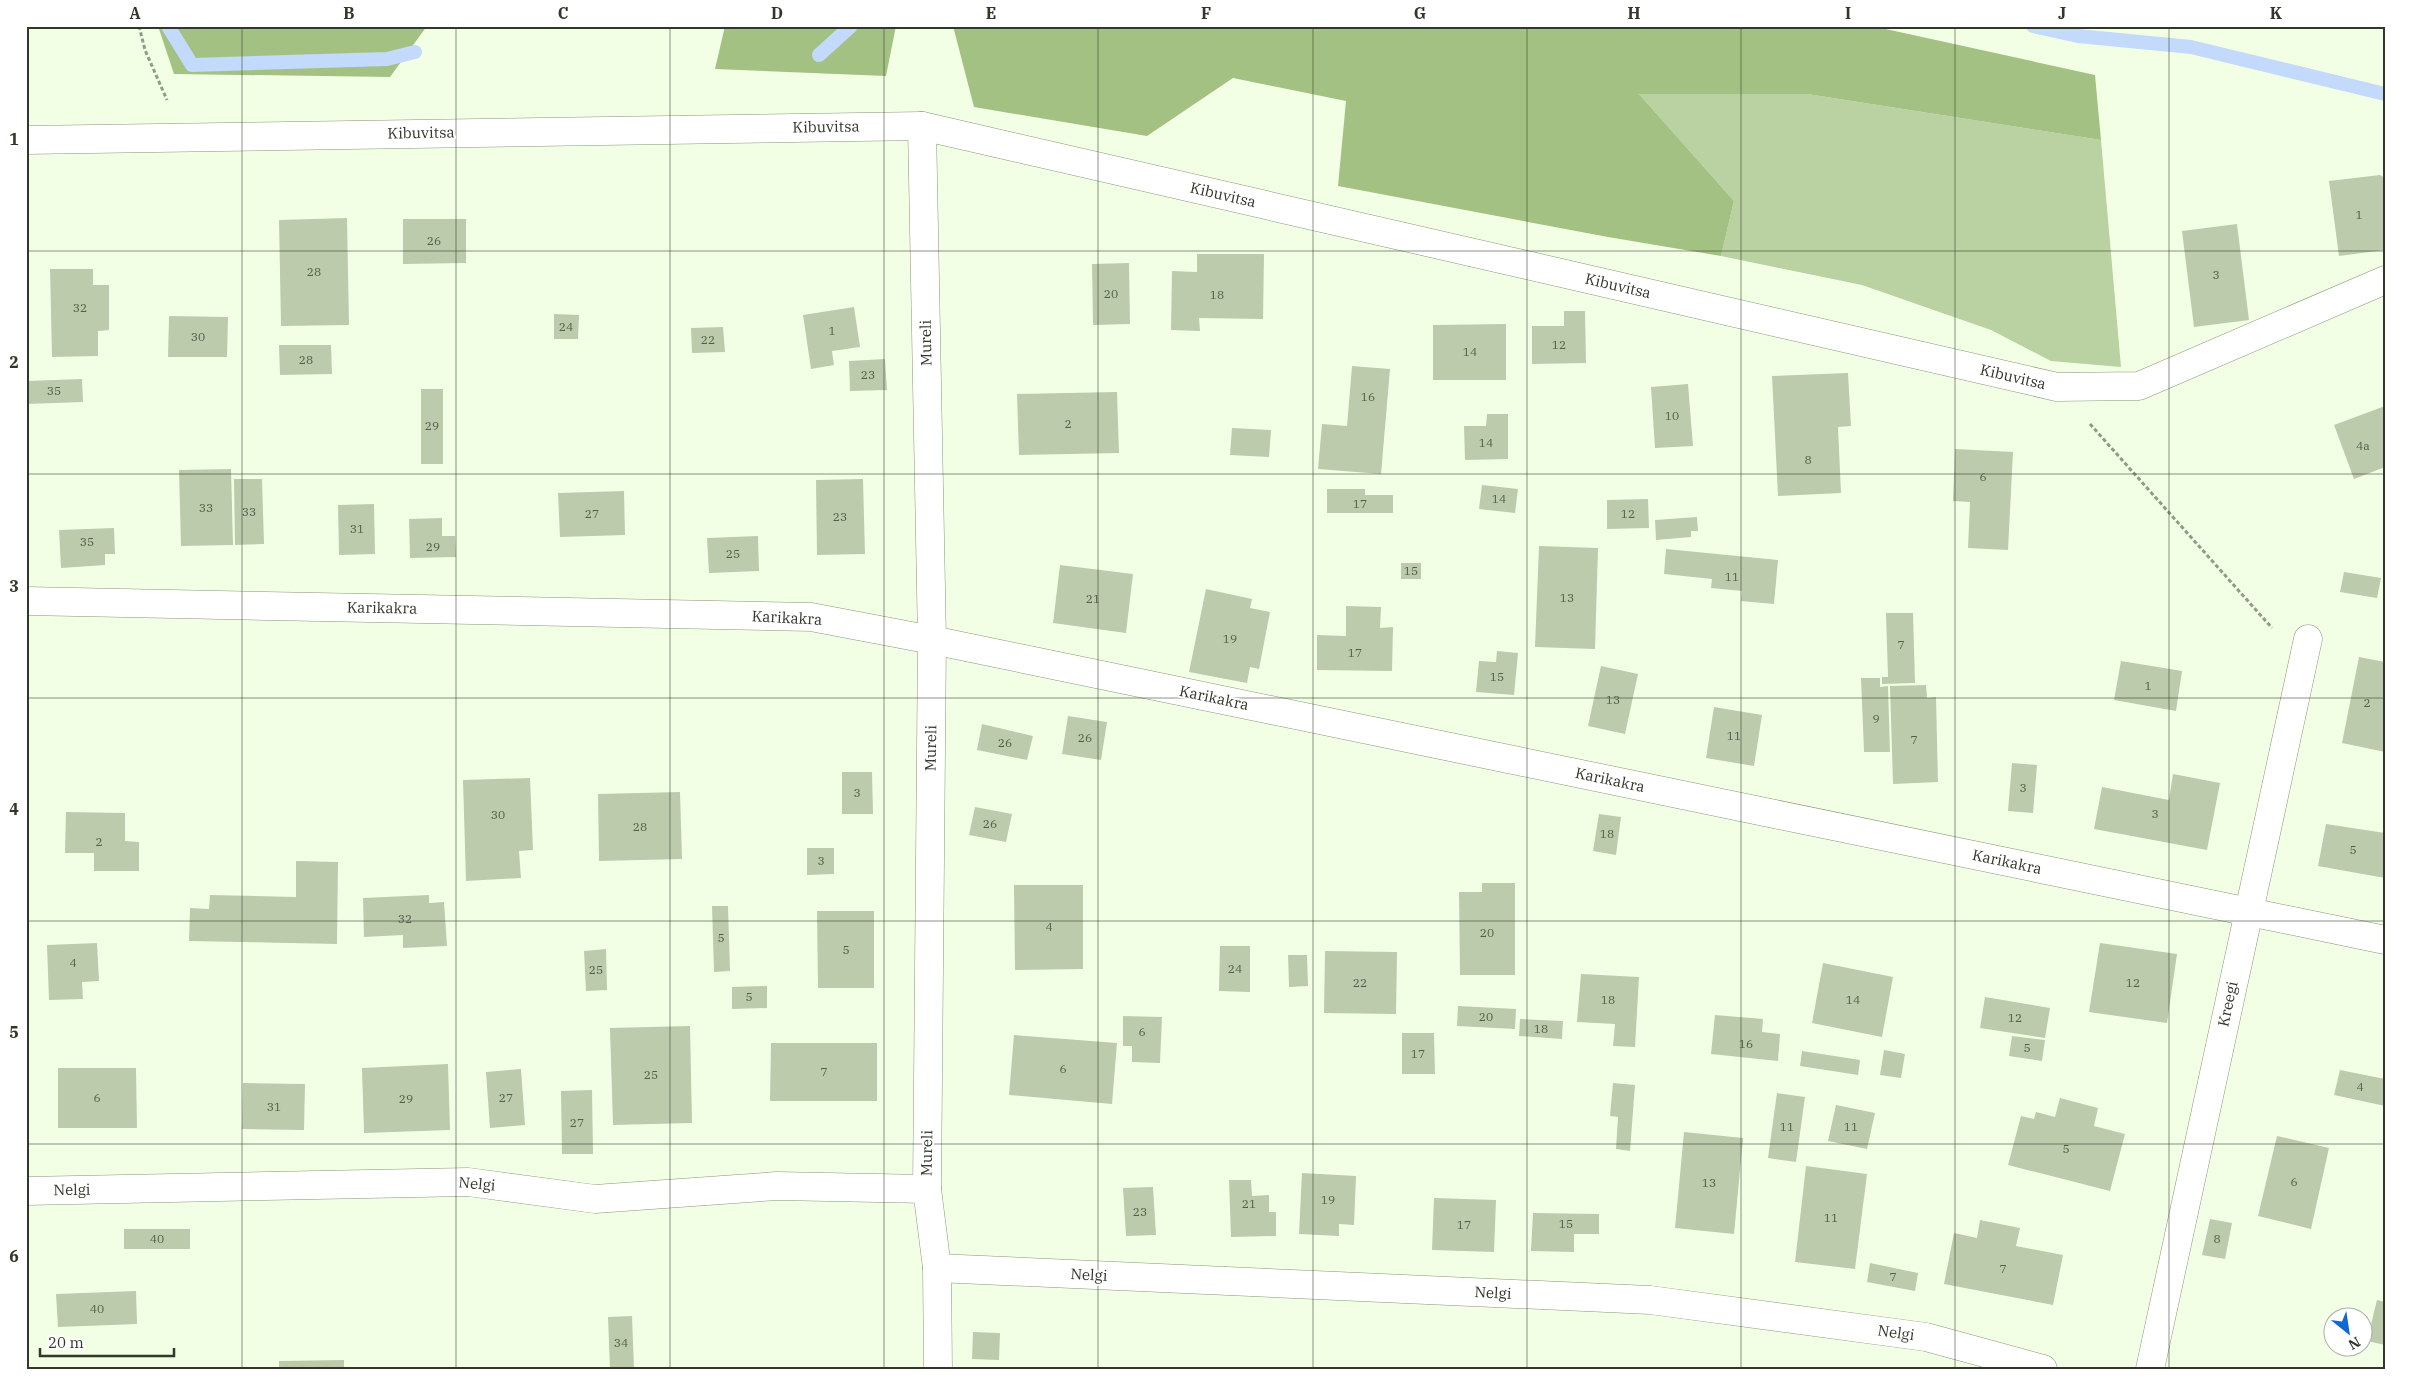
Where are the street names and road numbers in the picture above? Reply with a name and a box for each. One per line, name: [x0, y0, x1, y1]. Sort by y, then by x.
street label: Kibuvitsa: [792, 116, 860, 137]
street label: Kibuvitsa: [387, 122, 455, 143]
street label: Kibuvitsa: [1188, 178, 1258, 211]
street label: Kibuvitsa: [1583, 269, 1653, 302]
street label: Mureli: [916, 319, 935, 366]
street label: Kibuvitsa: [1978, 360, 2048, 393]
street label: Karikakra: [347, 597, 417, 618]
street label: Karikakra: [751, 606, 823, 629]
street label: Karikakra: [1178, 681, 1251, 714]
street label: Mureli: [921, 724, 940, 771]
street label: Karikakra: [1574, 763, 1647, 796]
street label: Karikakra: [1971, 845, 2044, 878]
street label: Kreegi: [2213, 979, 2242, 1028]
street label: Mureli: [917, 1129, 936, 1176]
street label: Nelgi: [458, 1172, 497, 1195]
street label: Nelgi: [53, 1180, 91, 1199]
street label: Nelgi: [1070, 1264, 1108, 1285]
street label: Nelgi: [1474, 1282, 1512, 1303]
street label: Nelgi: [1876, 1321, 1916, 1345]

